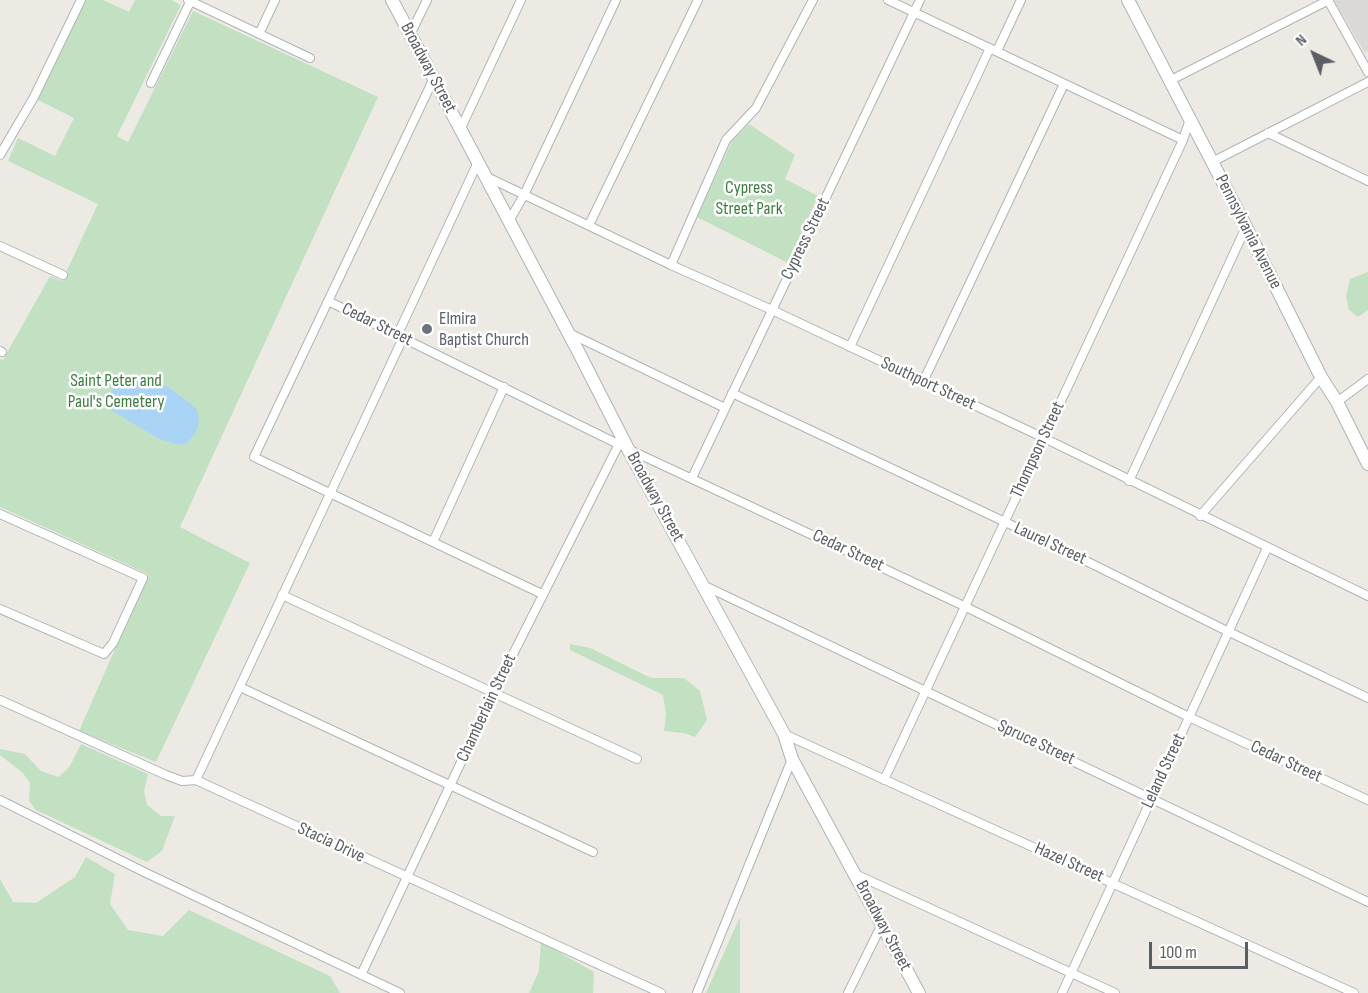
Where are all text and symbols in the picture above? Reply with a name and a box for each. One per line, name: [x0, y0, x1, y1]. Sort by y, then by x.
street label: Broadway Street: [395, 19, 461, 117]
north arrow: [1284, 24, 1344, 84]
text: N: [1292, 31, 1311, 50]
street label: Pennsylvania Avenue: [1210, 171, 1286, 293]
park label: Cypress Street Park: [715, 177, 783, 219]
street label: Cypress Street: [777, 194, 835, 284]
street label: Cedar Street: [338, 299, 416, 351]
place label: Elmira Baptist Church: [439, 308, 529, 350]
marker: Elmira Baptist Church: [420, 322, 434, 336]
street label: Southport Street: [877, 353, 979, 415]
park label: Saint Peter and Paul's Cemetery: [68, 370, 164, 412]
street label: Thompson Street: [1006, 398, 1070, 502]
street label: Broadway Street: [621, 448, 689, 546]
street label: Laurel Street: [1010, 518, 1090, 570]
street label: Cedar Street: [809, 525, 887, 577]
street label: Chamberlain Street: [452, 650, 522, 766]
street label: Spruce Street: [994, 716, 1078, 770]
street label: Leland Street: [1137, 730, 1191, 812]
street label: Cedar Street: [1247, 736, 1325, 788]
street label: Stacia Drive: [294, 818, 368, 868]
street label: Hazel Street: [1031, 838, 1107, 888]
street label: Broadway Street: [850, 877, 916, 975]
scale bar: [1152, 930, 1251, 968]
text: 100 m: [1160, 942, 1197, 963]

